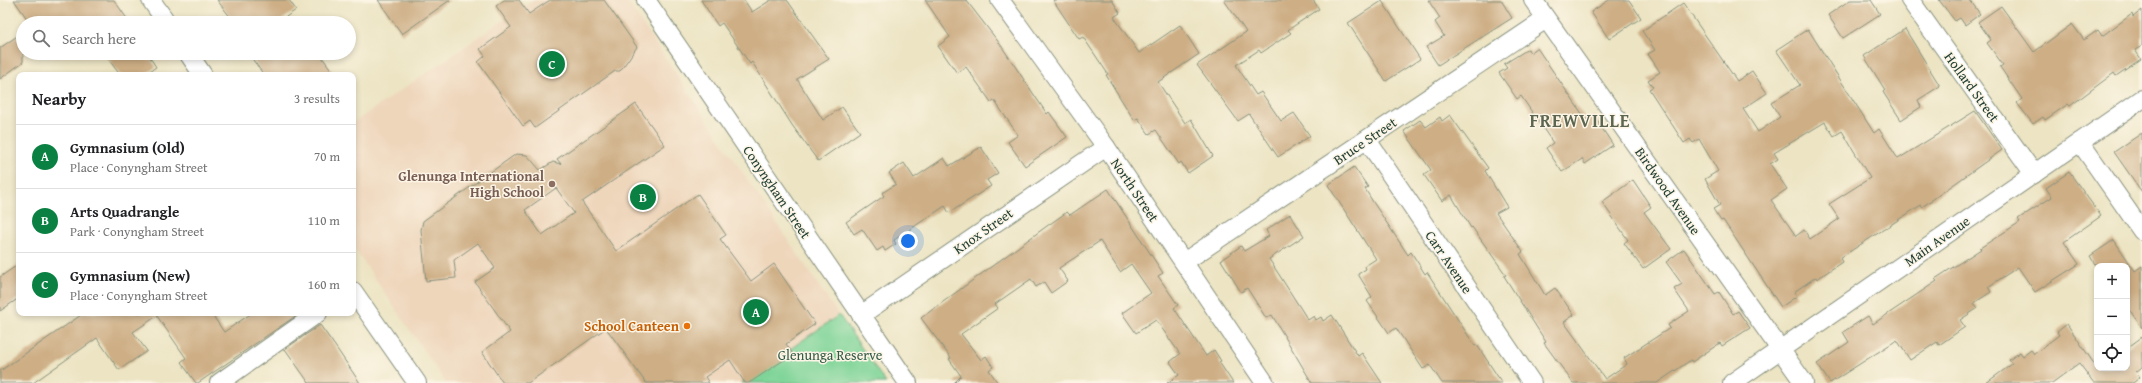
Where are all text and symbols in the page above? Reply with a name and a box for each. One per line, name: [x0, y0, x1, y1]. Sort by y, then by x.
search box: [16, 16, 356, 60]
icon: search: [30, 27, 52, 49]
text: Search here: [62, 28, 136, 49]
street label: Hollard Street: [1940, 48, 2004, 126]
pin: C: [539, 49, 565, 79]
text: Nearby: [32, 86, 86, 111]
text: 3 results: [294, 89, 340, 108]
district label: FREWVILLE: [1530, 107, 1630, 134]
street label: Bruce Street: [1329, 112, 1401, 170]
text: Gymnasium (Old): [70, 137, 185, 158]
street label: Conyngham Street: [738, 141, 816, 243]
street label: Birdwood Avenue: [1630, 143, 1706, 239]
text: A: [41, 147, 49, 166]
text: 70 m: [314, 147, 340, 166]
street label: North Street: [1106, 154, 1164, 226]
text: Place · Conyngham Street: [70, 158, 208, 177]
place label: Glenunga International High School: [398, 166, 545, 202]
marker: Glenunga International High School: [547, 179, 557, 189]
pin: B: [630, 182, 656, 212]
text: Arts Quadrangle: [70, 201, 179, 222]
street label: Knox Street: [949, 203, 1017, 259]
text: B: [41, 211, 49, 230]
text: 110 m: [308, 211, 340, 230]
street label: Main Avenue: [1900, 211, 1974, 271]
text: Park · Conyngham Street: [70, 222, 204, 241]
street label: Carr Avenue: [1421, 227, 1478, 298]
your location: [898, 231, 918, 251]
map controls: [2094, 263, 2130, 371]
button: +: [2094, 263, 2130, 299]
text: Gymnasium (New): [70, 265, 190, 286]
text: C: [41, 275, 49, 294]
text: 160 m: [308, 275, 340, 294]
text: Place · Conyngham Street: [70, 286, 208, 305]
pin: A: [743, 297, 769, 327]
button: −: [2094, 299, 2130, 335]
place label: School Canteen: [584, 316, 680, 336]
marker: School Canteen: [682, 321, 692, 331]
button: locate: [2094, 335, 2130, 371]
park label: Glenunga Reserve: [778, 345, 883, 365]

